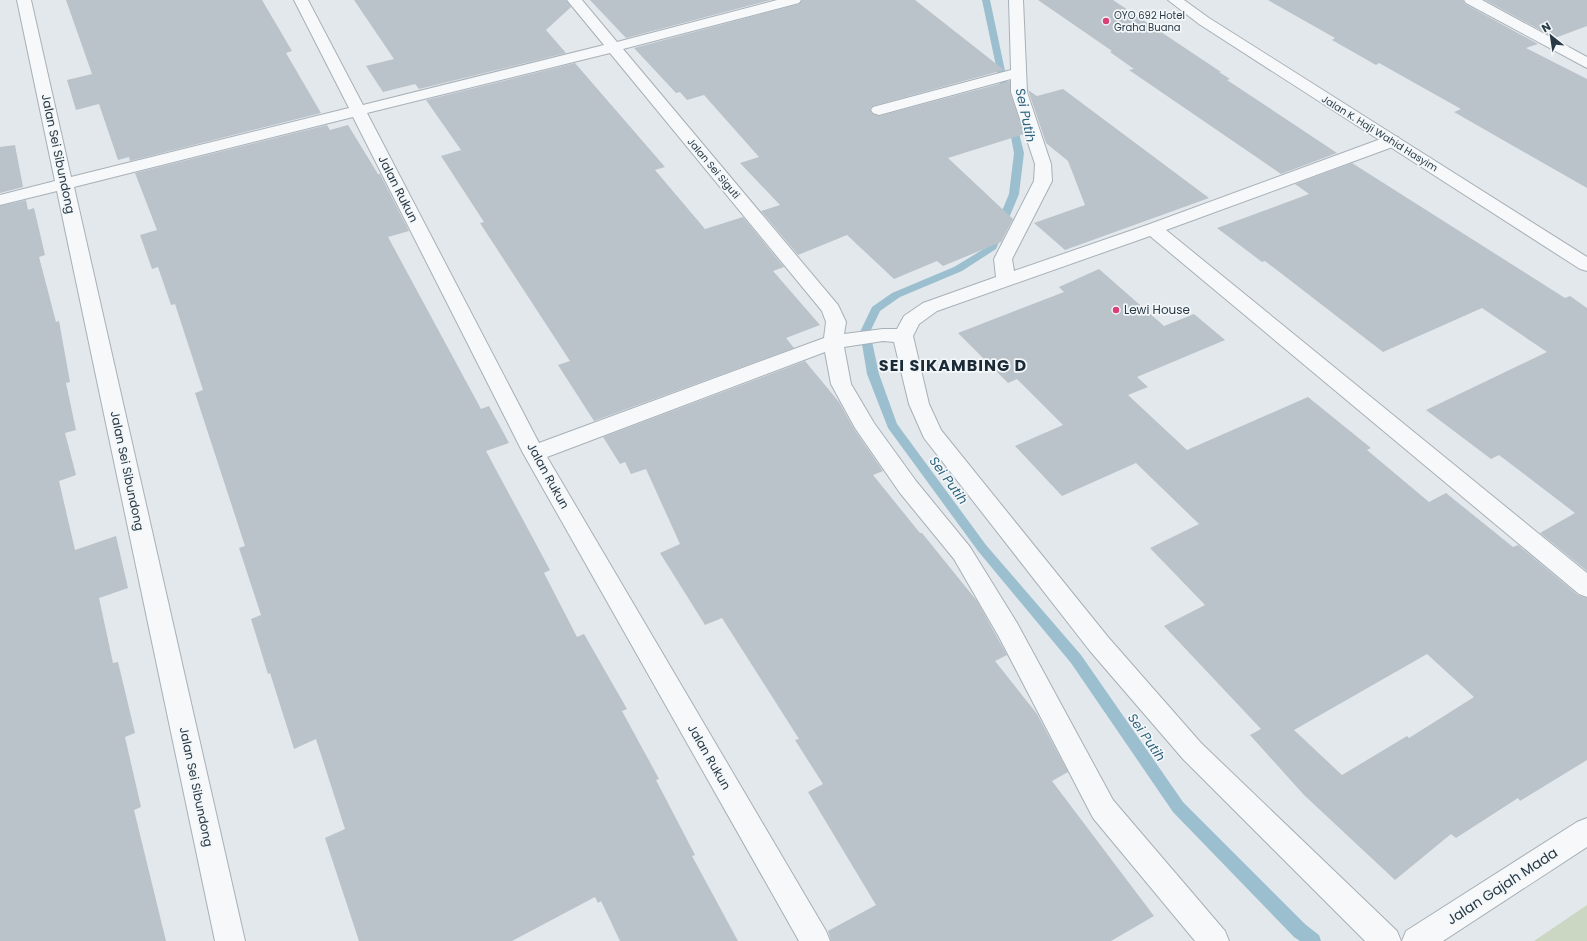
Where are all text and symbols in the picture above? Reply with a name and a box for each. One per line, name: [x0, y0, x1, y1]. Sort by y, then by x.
place label: OYO 692 Hotel Graha Buana: [1114, 8, 1185, 35]
marker: OYO 692 Hotel Graha Buana: [1101, 16, 1111, 26]
north arrow: [1531, 16, 1571, 56]
text: N: [1538, 18, 1554, 36]
water label: Sei Putih: [1011, 86, 1040, 144]
street label: Jalan K. Haji Wahid Hasyim: [1319, 91, 1441, 175]
street label: Jalan Sei Sibundong: [37, 92, 79, 215]
street label: Jalan Sei Siguti: [684, 135, 744, 202]
street label: Jalan Rukun: [374, 152, 423, 225]
place label: Lewi House: [1124, 301, 1190, 318]
marker: Lewi House: [1111, 305, 1121, 315]
district label: SEI SIKAMBING D: [879, 354, 1027, 377]
street label: Jalan Sei Sibundong: [106, 409, 148, 532]
street label: Jalan Rukun: [523, 440, 574, 512]
water label: Sei Putih: [925, 453, 972, 508]
water label: Sei Putih: [1123, 709, 1170, 765]
street label: Jalan Rukun: [684, 721, 735, 793]
street label: Jalan Sei Sibundong: [175, 725, 217, 848]
street label: Jalan Gajah Mada: [1442, 843, 1562, 929]

